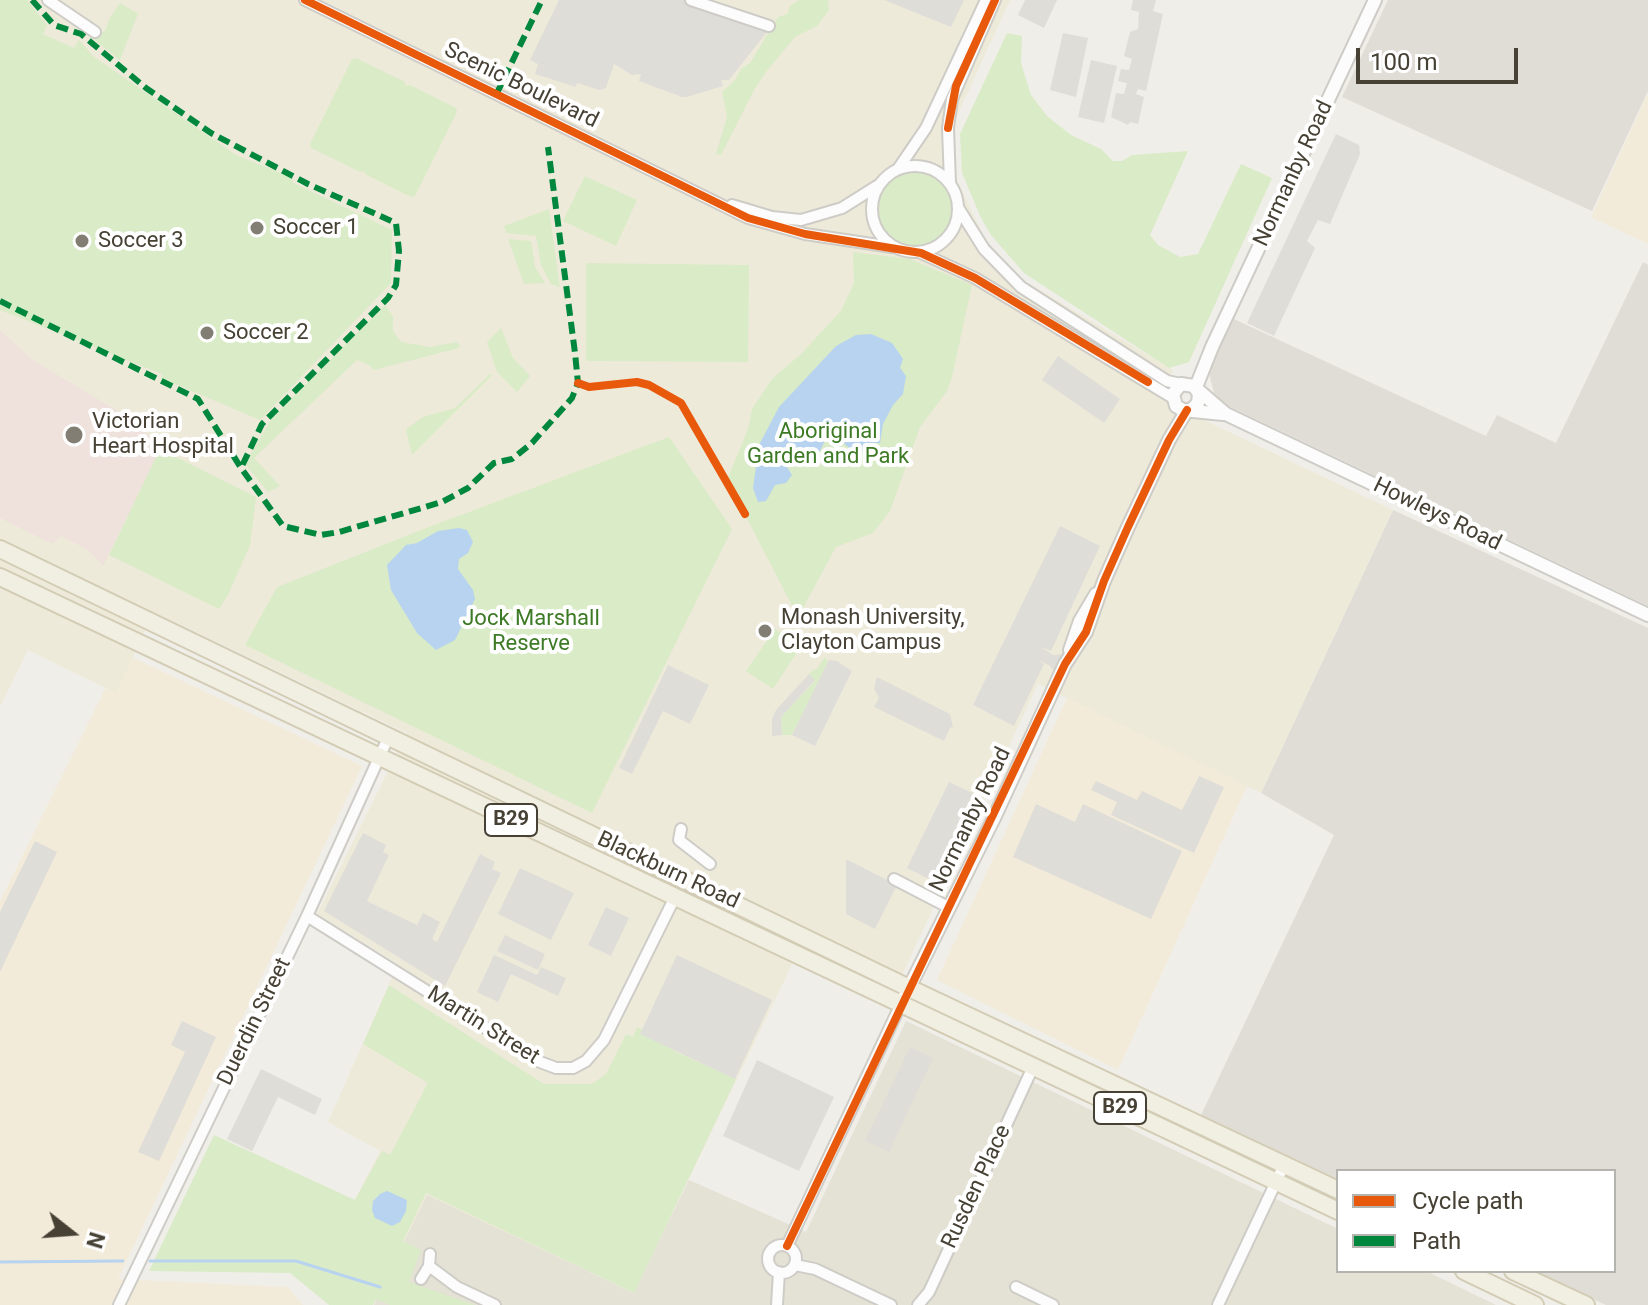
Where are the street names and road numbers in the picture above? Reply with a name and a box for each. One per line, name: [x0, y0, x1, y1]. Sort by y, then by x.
street label: Scenic Boulevard: [440, 37, 602, 135]
street label: Normanby Road: [1249, 97, 1339, 251]
street label: Howleys Road: [1369, 473, 1505, 557]
street label: Normanby Road: [925, 743, 1017, 897]
road number: B29: [485, 804, 537, 836]
street label: Blackburn Road: [593, 827, 743, 915]
street label: Duerdin Street: [213, 954, 297, 1090]
street label: Martin Street: [422, 981, 544, 1071]
road number: B29: [1094, 1092, 1146, 1124]
street label: Rusden Place: [937, 1121, 1017, 1253]

